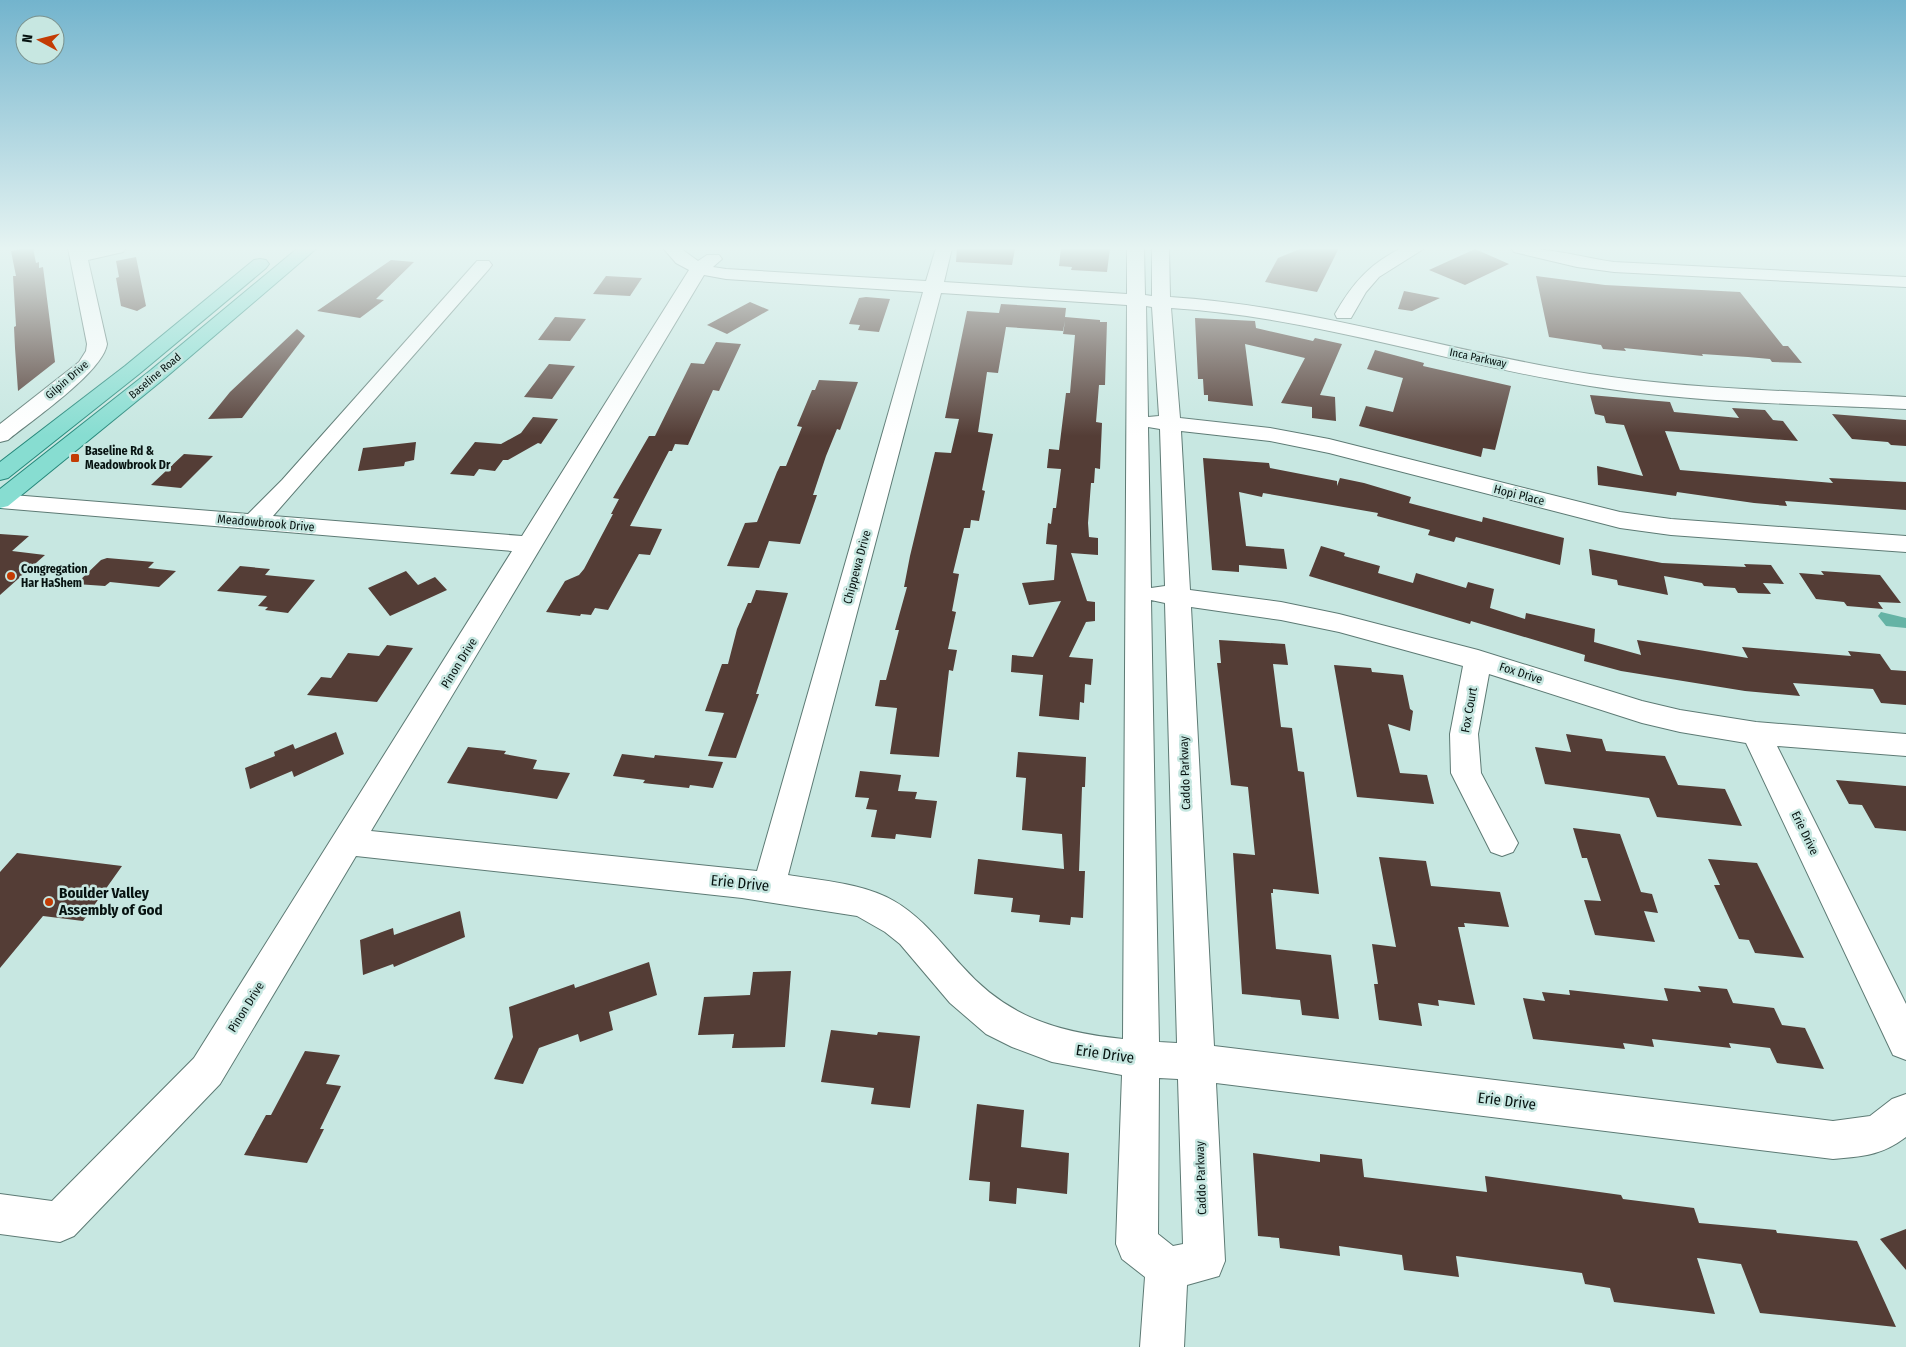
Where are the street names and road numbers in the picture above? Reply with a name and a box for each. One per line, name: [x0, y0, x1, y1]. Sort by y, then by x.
street label: Inca Parkway: [1448, 346, 1508, 370]
street label: Baseline Road: [126, 351, 184, 401]
street label: Gilpin Drive: [43, 358, 91, 402]
street label: Hopi Place: [1492, 482, 1546, 508]
street label: Meadowbrook Drive: [217, 512, 315, 534]
street label: Chippewa Drive: [840, 529, 874, 605]
street label: Pinon Drive: [438, 635, 480, 691]
street label: Fox Drive: [1498, 659, 1544, 687]
street label: Fox Court: [1458, 686, 1480, 734]
street label: Caddo Parkway: [1177, 735, 1193, 810]
street label: Erie Drive: [1788, 809, 1822, 857]
street label: Erie Drive: [710, 871, 770, 895]
street label: Pinon Drive: [225, 979, 267, 1035]
street label: Erie Drive: [1075, 1041, 1135, 1067]
street label: Erie Drive: [1477, 1088, 1537, 1114]
street label: Caddo Parkway: [1193, 1140, 1209, 1215]

